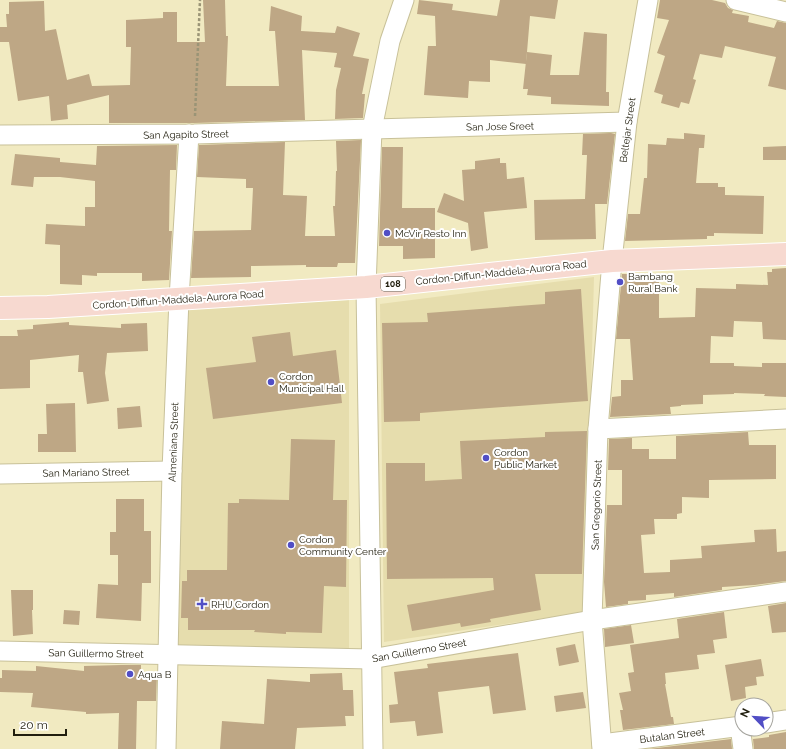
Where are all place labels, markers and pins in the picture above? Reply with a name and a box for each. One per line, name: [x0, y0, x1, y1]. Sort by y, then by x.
marker: McVir Resto Inn: [382, 228, 392, 238]
place label: McVir Resto Inn: [395, 228, 467, 239]
place label: Bambang Rural Bank: [628, 271, 678, 294]
marker: Bambang Rural Bank: [615, 277, 625, 287]
place label: Cordon Municipal Hall: [279, 371, 344, 394]
marker: Cordon Municipal Hall: [266, 377, 276, 387]
place label: Cordon Public Market: [494, 447, 558, 470]
marker: Cordon Public Market: [481, 453, 491, 463]
place label: Cordon Community Center: [299, 534, 387, 557]
marker: Cordon Community Center: [286, 540, 296, 550]
marker: RHU Cordon: [196, 598, 208, 610]
place label: RHU Cordon: [211, 599, 269, 610]
marker: Aqua B: [125, 669, 135, 679]
place label: Aqua B: [138, 669, 172, 680]

